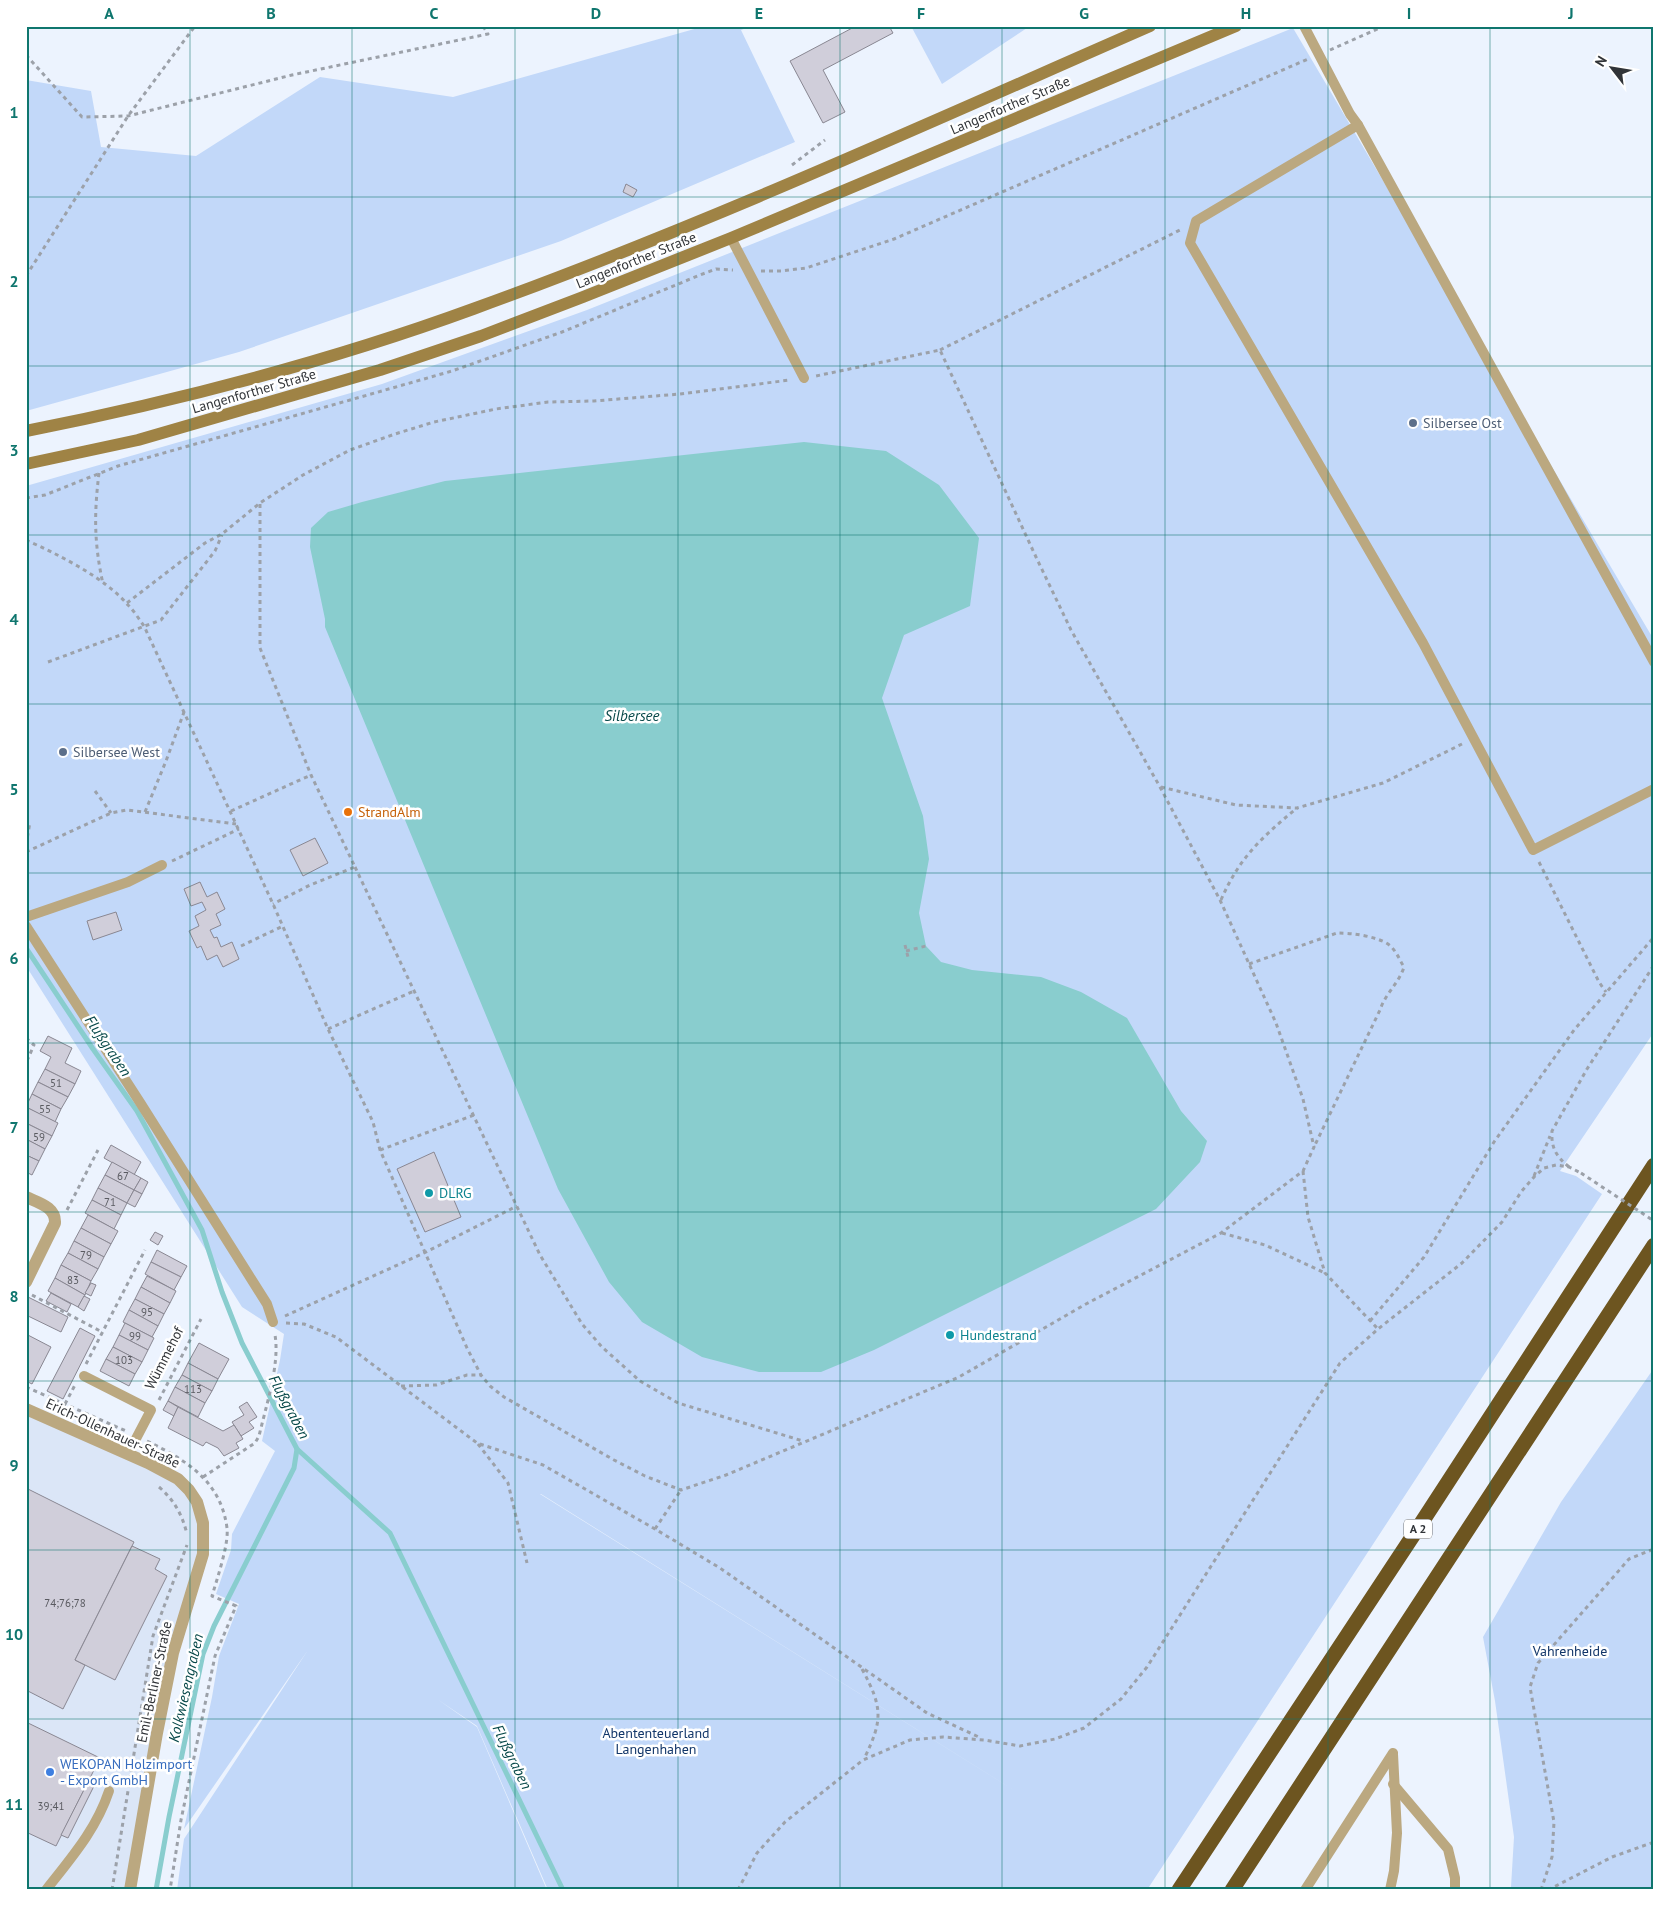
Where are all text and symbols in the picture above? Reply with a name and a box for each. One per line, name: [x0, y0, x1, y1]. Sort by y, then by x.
text: A: [104, 3, 114, 23]
text: B: [266, 3, 276, 23]
text: C: [430, 3, 439, 23]
text: D: [591, 3, 601, 23]
text: E: [755, 3, 763, 23]
text: F: [917, 3, 925, 23]
text: G: [1079, 3, 1089, 23]
text: H: [1241, 3, 1251, 23]
text: I: [1407, 3, 1411, 23]
text: J: [1567, 3, 1574, 23]
north arrow: [1588, 42, 1638, 92]
text: N: [1591, 53, 1611, 70]
street label: Langenforther Straße: [947, 72, 1073, 138]
text: 1: [9, 102, 19, 122]
street label: Langenforther Straße: [573, 228, 699, 292]
text: 2: [9, 271, 19, 291]
street label: Langenforther Straße: [190, 365, 318, 417]
place label: Silbersee Ost: [1423, 414, 1502, 432]
marker: Silbersee Ost: [1407, 417, 1419, 429]
text: 3: [9, 440, 19, 460]
text: 4: [9, 609, 19, 629]
water label: Silbersee: [604, 706, 660, 725]
place label: Silbersee West: [73, 743, 160, 761]
marker: Silbersee West: [57, 746, 69, 758]
text: 5: [9, 779, 19, 799]
place label: StrandAlm: [358, 803, 421, 821]
marker: StrandAlm: [342, 806, 354, 818]
text: 6: [9, 948, 19, 968]
water label: Flußgraben: [81, 1011, 136, 1080]
house number: 51: [50, 1076, 62, 1090]
house number: 55: [39, 1102, 51, 1116]
text: 7: [9, 1117, 19, 1137]
house number: 59: [33, 1130, 45, 1144]
house number: 67: [117, 1169, 129, 1183]
place label: DLRG: [439, 1184, 472, 1202]
marker: DLRG: [423, 1187, 435, 1199]
house number: 71: [104, 1195, 116, 1209]
house number: 79: [80, 1248, 92, 1262]
house number: 83: [67, 1273, 79, 1287]
text: 8: [9, 1286, 19, 1306]
house number: 95: [141, 1305, 153, 1319]
street label: Wümmehof: [141, 1323, 188, 1392]
place label: Hundestrand: [960, 1326, 1037, 1344]
house number: 99: [129, 1329, 141, 1343]
marker: Hundestrand: [944, 1329, 956, 1341]
house number: 103: [115, 1353, 133, 1367]
water label: Flußgraben: [265, 1371, 314, 1442]
house number: 113: [184, 1382, 202, 1396]
street label: Erich-Ollenhauer-Straße: [43, 1394, 183, 1472]
text: 9: [9, 1455, 19, 1475]
road number: A 2: [1404, 1520, 1432, 1538]
house number: 74;76;78: [44, 1596, 86, 1610]
street label: Emil-Berliner-Straße: [132, 1620, 176, 1744]
text: 10: [5, 1624, 23, 1644]
water label: Kolkwiesengraben: [164, 1632, 207, 1744]
park label: Vahrenheide: [1532, 1642, 1607, 1660]
water label: Flußgraben: [489, 1721, 536, 1792]
park label: Abententeuerland Langenhahen: [602, 1724, 710, 1758]
place label: WEKOPAN Holzimport - Export GmbH: [60, 1755, 192, 1789]
marker: WEKOPAN Holzimport - Export GmbH: [44, 1766, 56, 1778]
text: 11: [5, 1794, 23, 1814]
house number: 39;41: [38, 1799, 64, 1813]

